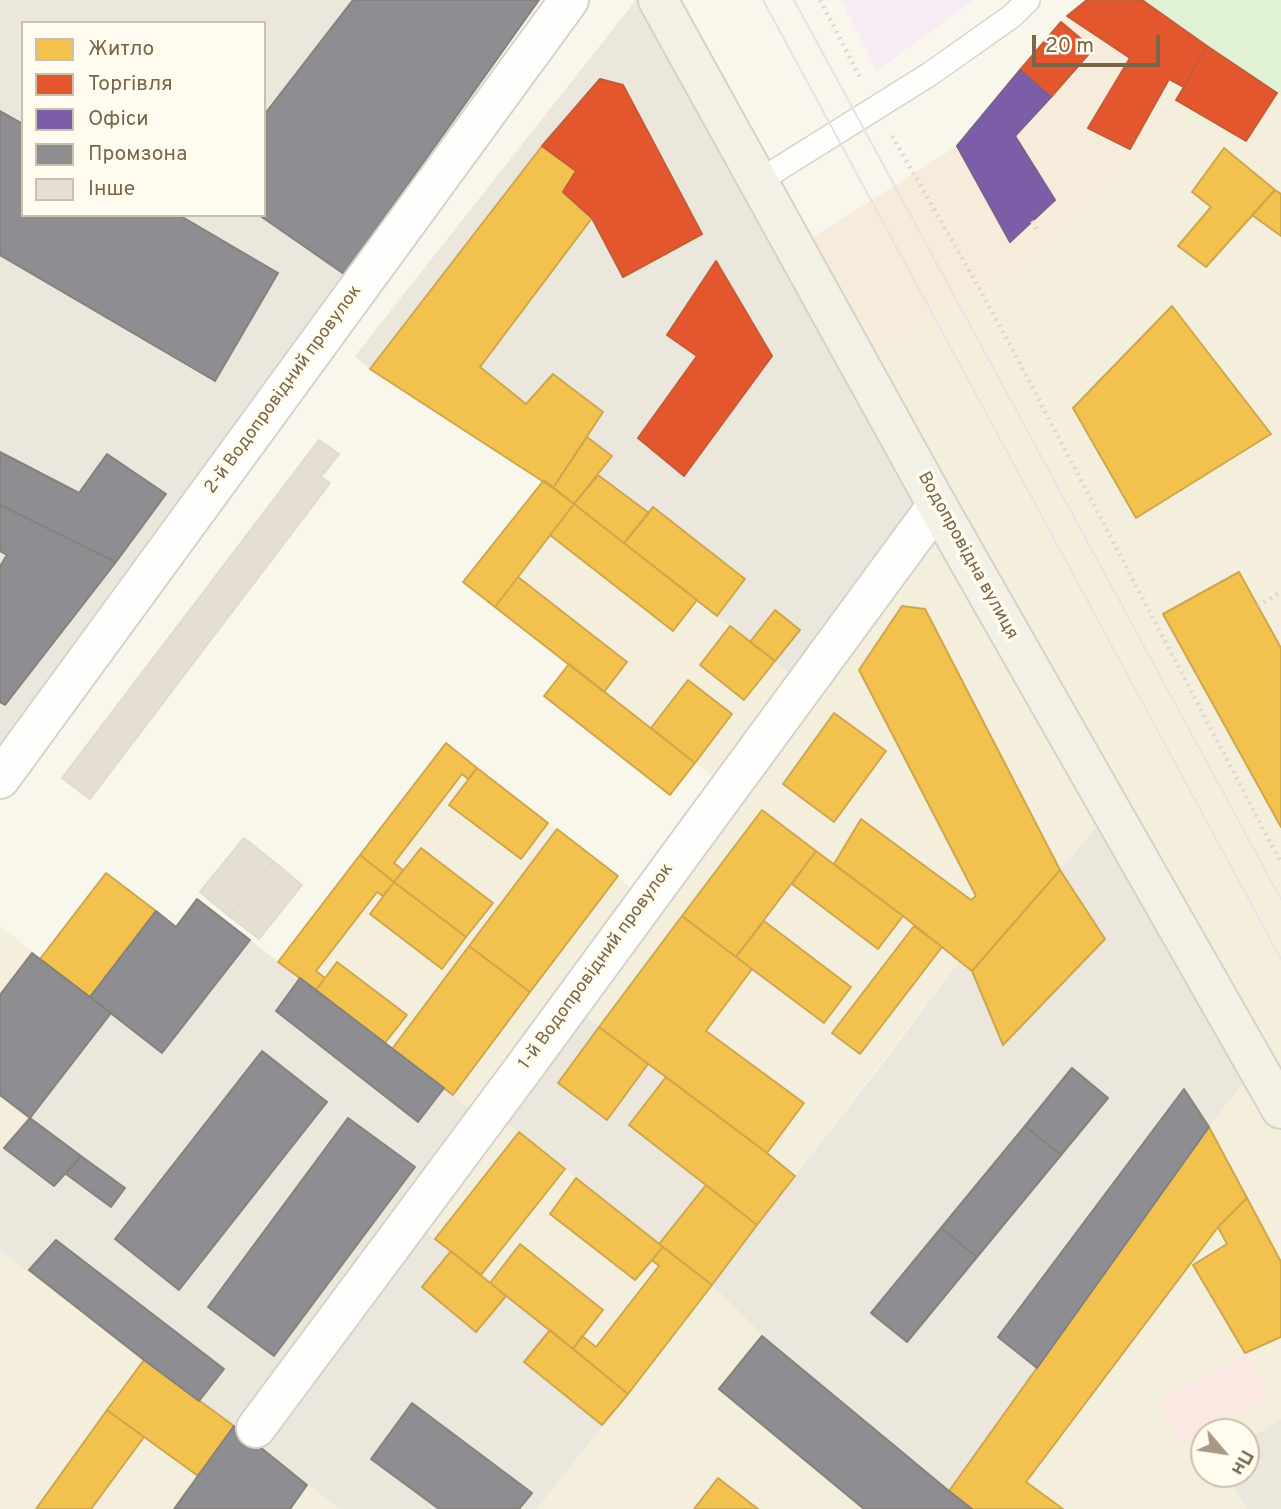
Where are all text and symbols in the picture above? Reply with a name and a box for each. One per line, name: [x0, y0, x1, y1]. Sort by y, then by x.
legend: [21, 21, 266, 217]
scale bar: [1036, 21, 1164, 65]
text: 20 m: [1045, 33, 1094, 60]
text: Житло: [88, 36, 154, 63]
text: Торгівля: [88, 71, 173, 98]
text: Офіси: [88, 106, 149, 133]
text: Промзона: [88, 141, 187, 168]
text: Інше: [88, 176, 135, 203]
street label: 2-й Водопровідний провулок: [201, 281, 367, 499]
street label: Водопровідна вулиця: [912, 468, 1022, 644]
street label: 1-й Водопровідний провулок: [515, 860, 679, 1074]
north arrow: [1190, 1418, 1260, 1488]
text: Пн: [1225, 1445, 1258, 1479]

